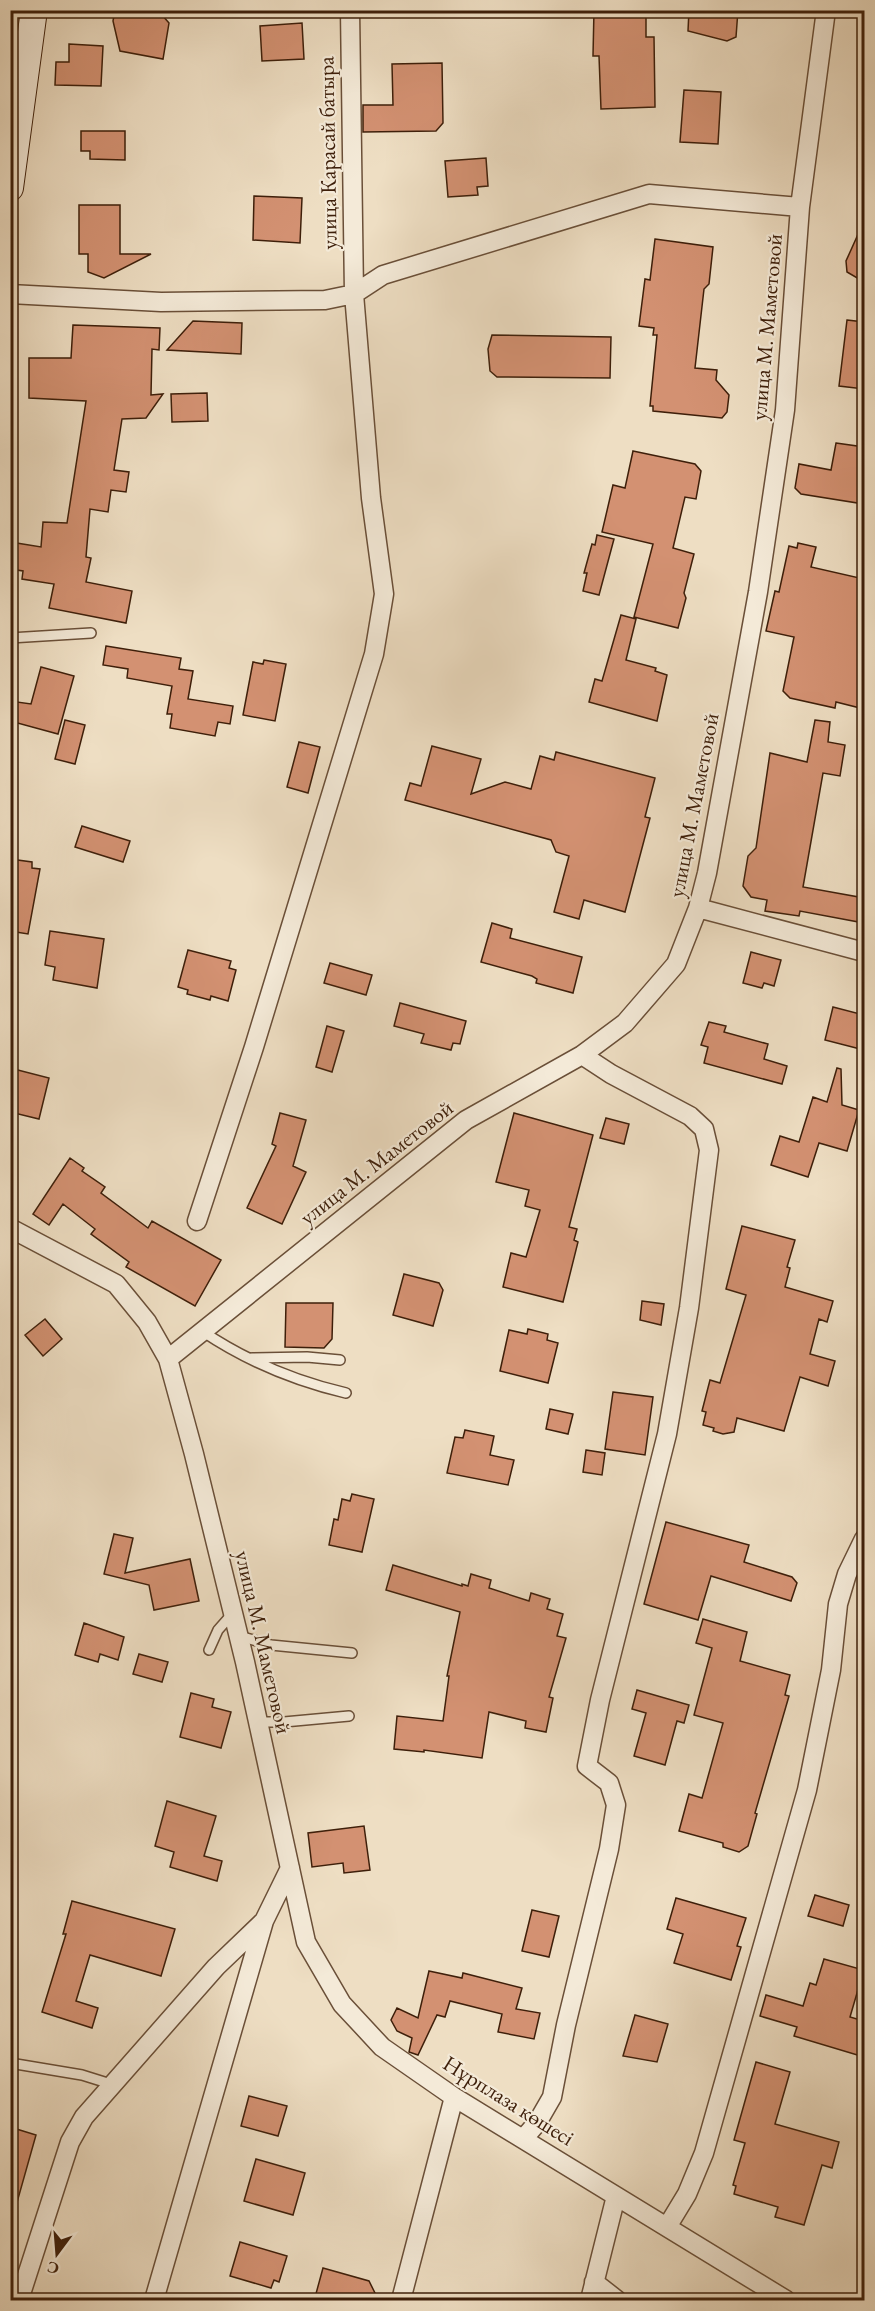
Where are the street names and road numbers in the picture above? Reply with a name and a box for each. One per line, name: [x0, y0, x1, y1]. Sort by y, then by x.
street label: улица Карасай батыра: [311, 56, 344, 250]
street label: улица М. Маметовой: [744, 232, 789, 422]
street label: улица М. Маметовой: [661, 710, 726, 900]
street label: улица М. Маметовой: [294, 1093, 459, 1231]
street label: улица М. Маметовой: [228, 1548, 299, 1737]
street label: Нұрплаза көшесі: [438, 2048, 580, 2152]

